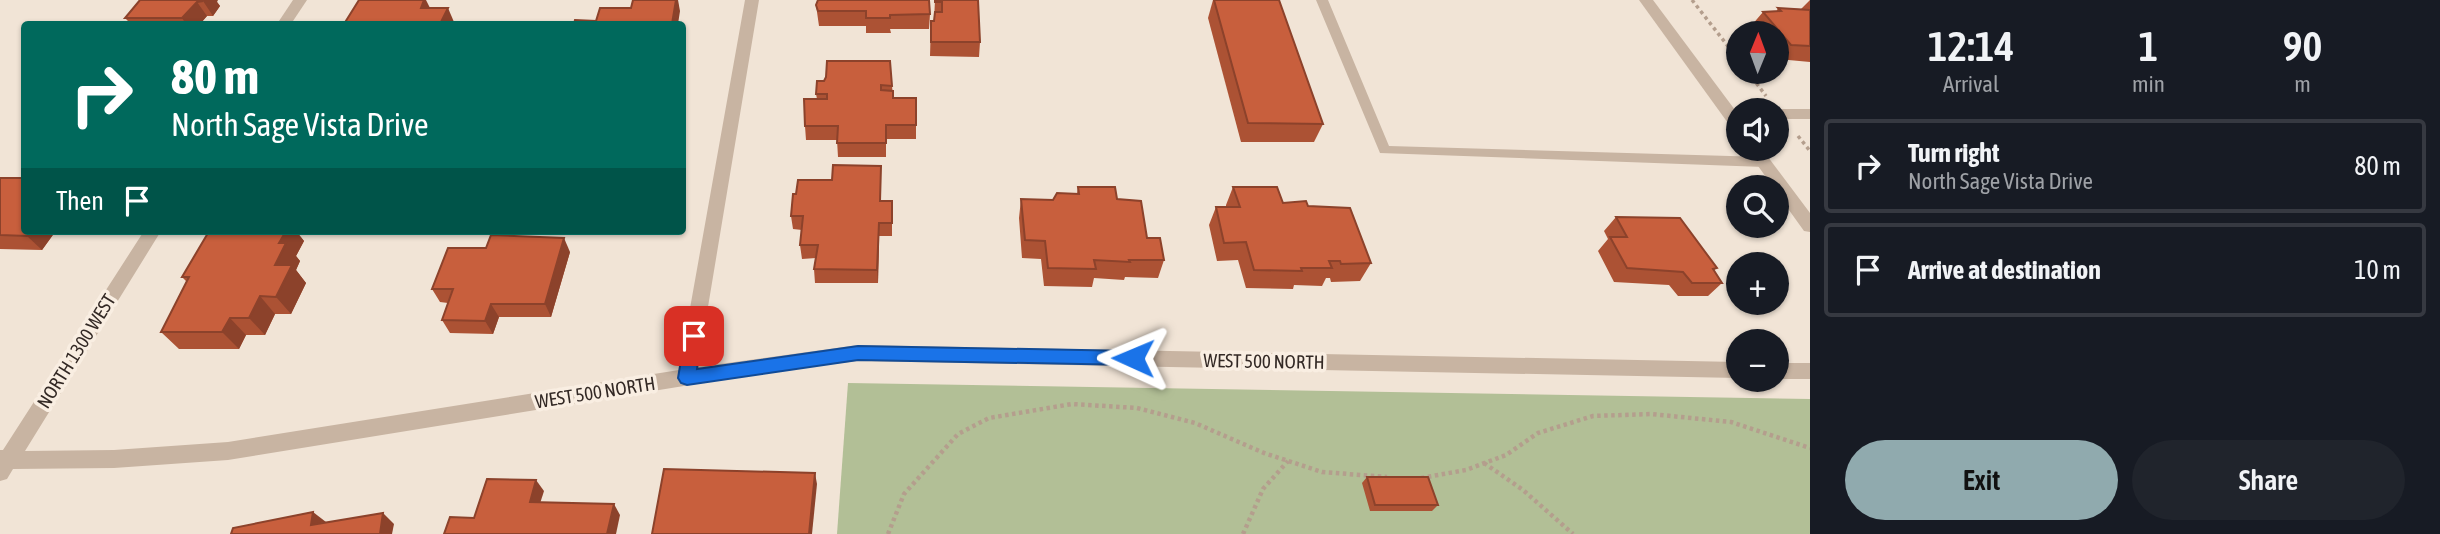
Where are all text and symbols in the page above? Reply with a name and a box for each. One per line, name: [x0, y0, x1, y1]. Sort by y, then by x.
north arrow: [1726, 21, 1788, 84]
map controls: [1726, 21, 1789, 392]
text: 12:14: [1928, 22, 2014, 70]
text: 1: [2139, 22, 2158, 70]
text: 90: [2283, 22, 2322, 70]
text: 80 m: [171, 48, 259, 104]
icon: right: [56, 49, 147, 140]
text: Arrival: [1943, 71, 1999, 97]
text: min: [2132, 71, 2165, 97]
text: m: [2294, 71, 2311, 97]
button: sound: [1726, 98, 1789, 161]
text: North Sage Vista Drive: [171, 106, 428, 143]
text: Turn right: [1908, 138, 1999, 168]
icon: right: [1849, 147, 1887, 185]
text: 80 m: [2354, 151, 2401, 181]
text: North Sage Vista Drive: [1908, 168, 2093, 194]
button: search: [1726, 175, 1789, 238]
icon: arrive: [118, 182, 156, 220]
text: Then: [56, 186, 104, 216]
icon: arrive: [1849, 251, 1887, 289]
button: +: [1726, 252, 1789, 315]
text: Arrive at destination: [1908, 255, 2101, 285]
text: 10 m: [2354, 255, 2401, 285]
street label: NORTH 1300 WEST: [32, 289, 120, 412]
pin: [664, 306, 724, 366]
icon: arrive: [675, 317, 713, 355]
position arrow: [1096, 321, 1170, 395]
button: −: [1726, 329, 1789, 392]
street label: WEST 500 NORTH: [1203, 349, 1325, 373]
street label: WEST 500 NORTH: [533, 372, 657, 412]
button: Exit: [1845, 440, 2118, 520]
button: Share: [2132, 440, 2405, 520]

